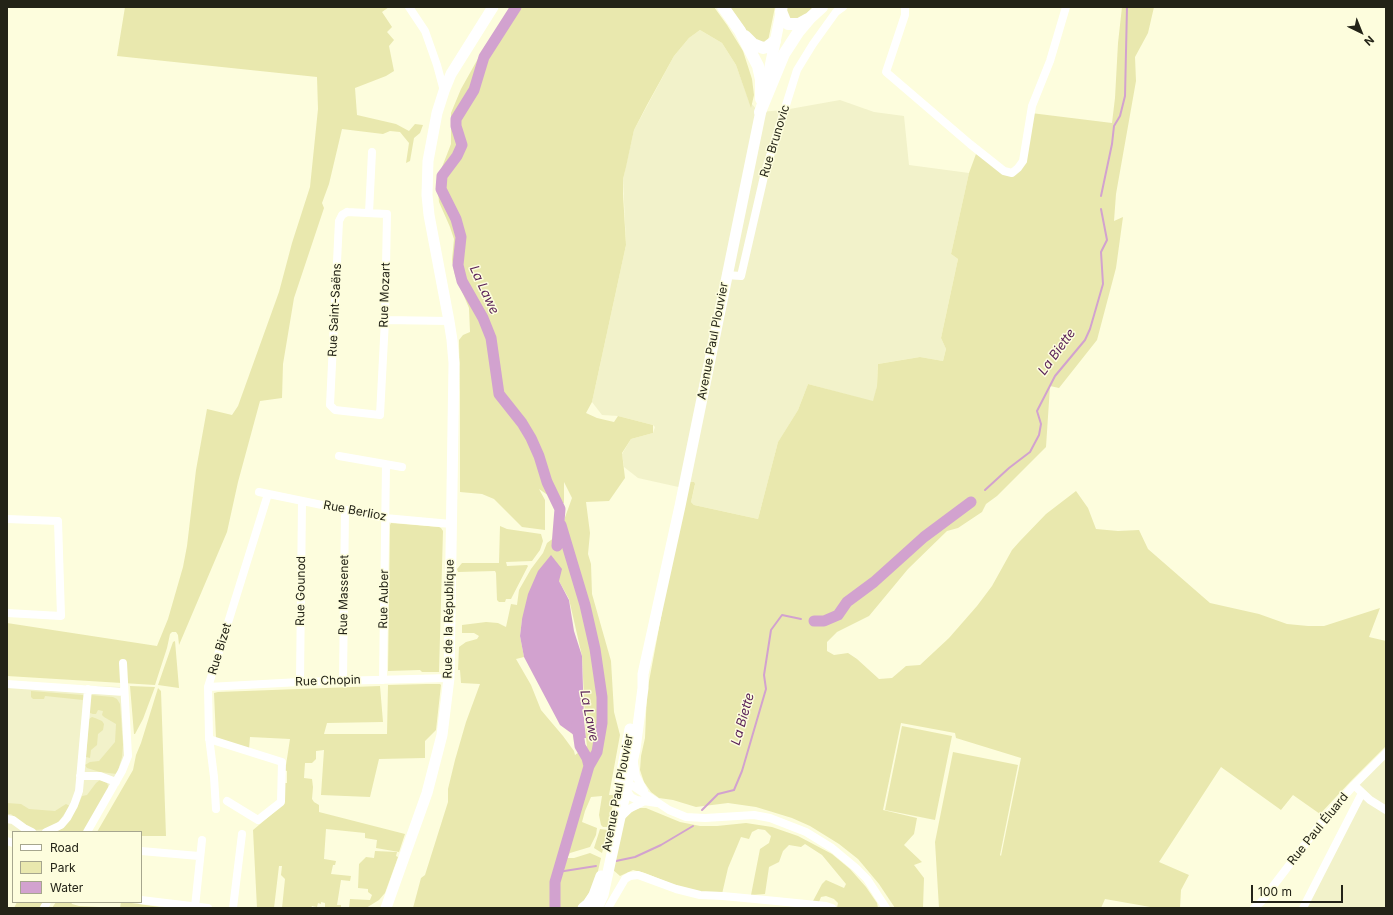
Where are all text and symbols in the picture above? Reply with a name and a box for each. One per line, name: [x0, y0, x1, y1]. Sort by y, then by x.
north arrow: [1341, 12, 1381, 52]
text: N: [1361, 33, 1377, 49]
street label: Rue Brunovic: [757, 103, 793, 179]
street label: Rue Mozart: [377, 262, 393, 328]
street label: Rue Saint-Saëns: [325, 263, 345, 357]
water label: La Lawe: [466, 263, 502, 317]
street label: Avenue Paul Plouvier: [695, 281, 731, 401]
water label: La Biette: [1035, 326, 1079, 378]
street label: Rue Berlioz: [322, 498, 388, 524]
street label: Rue Massenet: [336, 555, 352, 635]
street label: Rue Gounod: [293, 556, 309, 626]
street label: Rue de la République: [441, 559, 457, 679]
street label: Rue Auber: [376, 569, 392, 629]
street label: Rue Bizet: [205, 621, 235, 677]
street label: Rue Chopin: [295, 673, 361, 689]
water label: La Lawe: [576, 689, 602, 743]
water label: La Biette: [728, 691, 758, 747]
street label: Avenue Paul Plouvier: [600, 733, 636, 853]
street label: Rue Paul Éluard: [1285, 790, 1351, 868]
legend: [12, 831, 142, 903]
text: Road: [50, 840, 79, 855]
text: Park: [50, 860, 76, 875]
scale bar: [1253, 877, 1345, 903]
text: Water: [50, 880, 83, 895]
text: 100 m: [1258, 884, 1292, 899]

